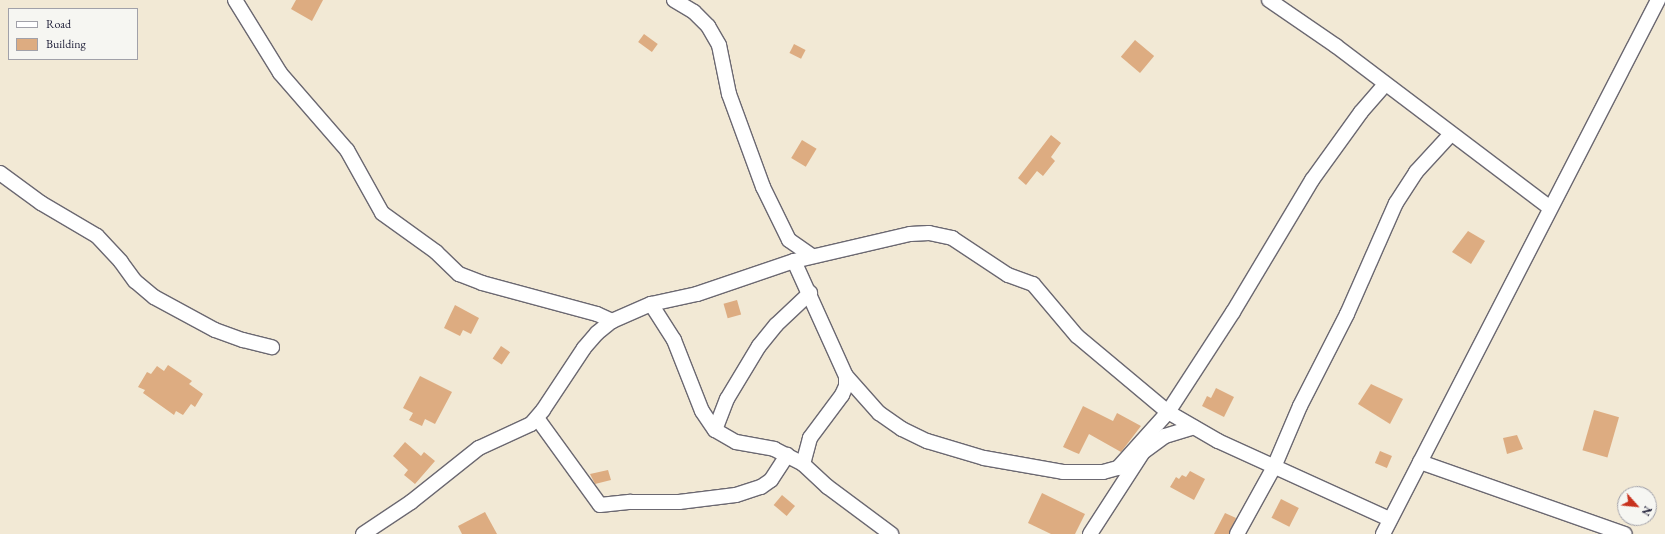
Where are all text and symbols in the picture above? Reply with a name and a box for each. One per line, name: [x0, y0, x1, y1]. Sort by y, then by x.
legend: [8, 8, 138, 60]
text: Road: [46, 16, 71, 32]
text: Building: [46, 36, 86, 52]
north arrow: [1617, 486, 1657, 526]
text: N: [1639, 504, 1655, 518]

